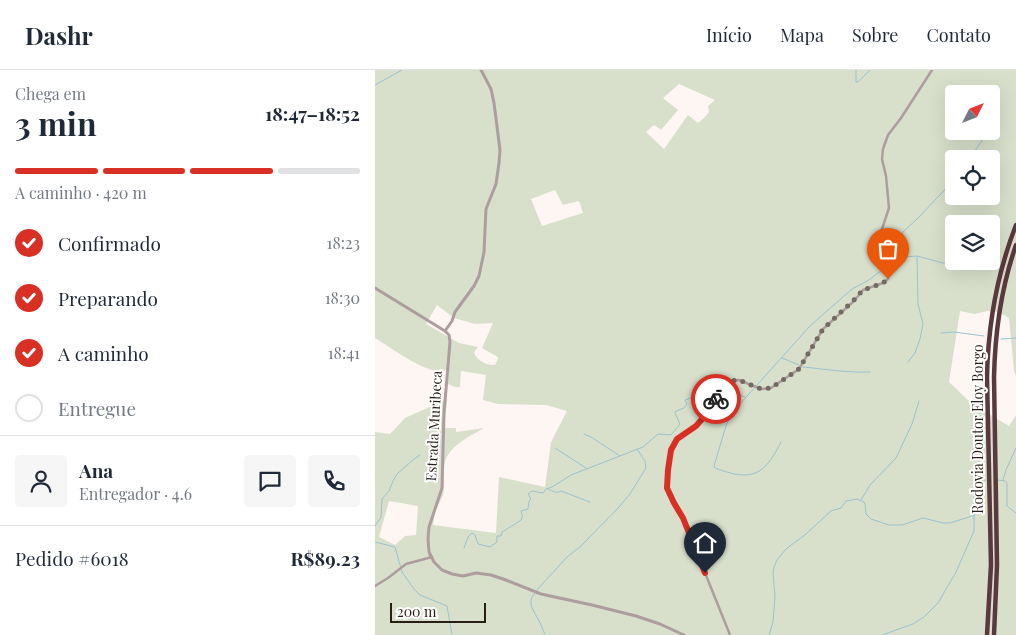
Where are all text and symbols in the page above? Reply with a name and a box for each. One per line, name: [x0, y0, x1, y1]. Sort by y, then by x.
text: Dashr: [25, 19, 93, 51]
text: Início: [706, 23, 752, 47]
text: Mapa: [780, 23, 824, 47]
text: Sobre: [852, 23, 898, 47]
text: Contato: [926, 23, 991, 47]
text: Chega em: [15, 83, 86, 104]
north arrow: [945, 85, 1000, 140]
map controls: [945, 85, 1000, 270]
text: 18:47–18:52: [265, 100, 360, 126]
text: 3 min: [15, 101, 97, 144]
button: locate: [945, 150, 1000, 205]
text: A caminho · 420 m: [15, 182, 147, 203]
button: layers: [945, 215, 1000, 270]
pin: [867, 228, 909, 279]
icon: check: [15, 229, 43, 257]
text: Confirmado: [58, 230, 161, 256]
text: 18:23: [327, 232, 360, 253]
icon: bag: [874, 235, 902, 263]
icon: check: [15, 284, 43, 312]
text: Preparando: [58, 285, 158, 311]
text: 18:30: [325, 287, 360, 308]
icon: check: [15, 339, 43, 367]
text: A caminho: [58, 340, 149, 366]
text: 18:41: [328, 342, 360, 363]
street label: Rodovia Doutor Eloy Borgo: [968, 344, 987, 514]
street label: Estrada Muribeca: [421, 370, 446, 482]
courier: [691, 374, 741, 424]
icon: bike: [702, 385, 730, 413]
text: Entregue: [58, 395, 136, 421]
button: person: [15, 455, 67, 507]
button: chat: [244, 455, 296, 507]
button: phone: [308, 455, 360, 507]
text: Ana: [79, 457, 113, 483]
text: Entregador · 4.6: [79, 483, 192, 504]
pin: [684, 522, 726, 573]
icon: home: [691, 529, 719, 557]
text: Pedido #6018: [15, 545, 129, 571]
text: R$89.23: [290, 545, 360, 571]
scale bar: [390, 600, 486, 623]
text: 200 m: [397, 602, 436, 621]

